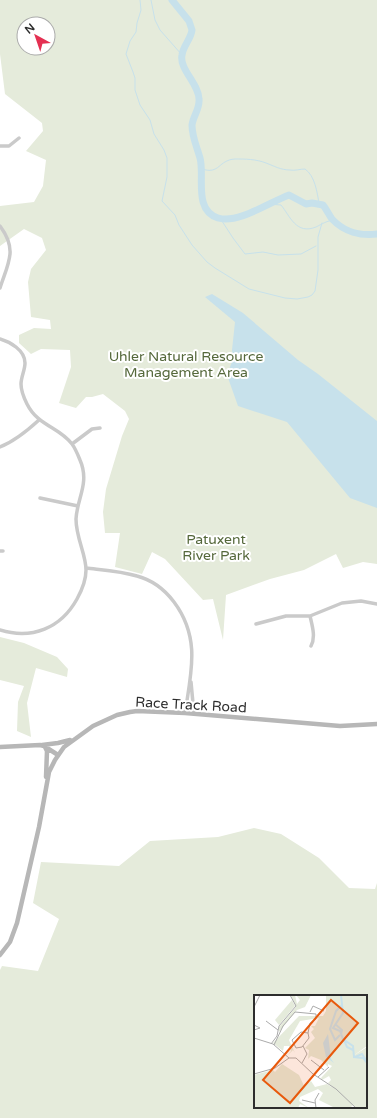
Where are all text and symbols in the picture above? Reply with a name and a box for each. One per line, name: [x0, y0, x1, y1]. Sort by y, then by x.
north arrow: [16, 16, 56, 56]
text: N: [22, 21, 37, 37]
park label: Uhler Natural Resource Management Area: [109, 348, 263, 381]
park label: Patuxent River Park: [182, 531, 250, 564]
street label: Race Track Road: [135, 694, 247, 716]
inset map: [254, 995, 367, 1108]

